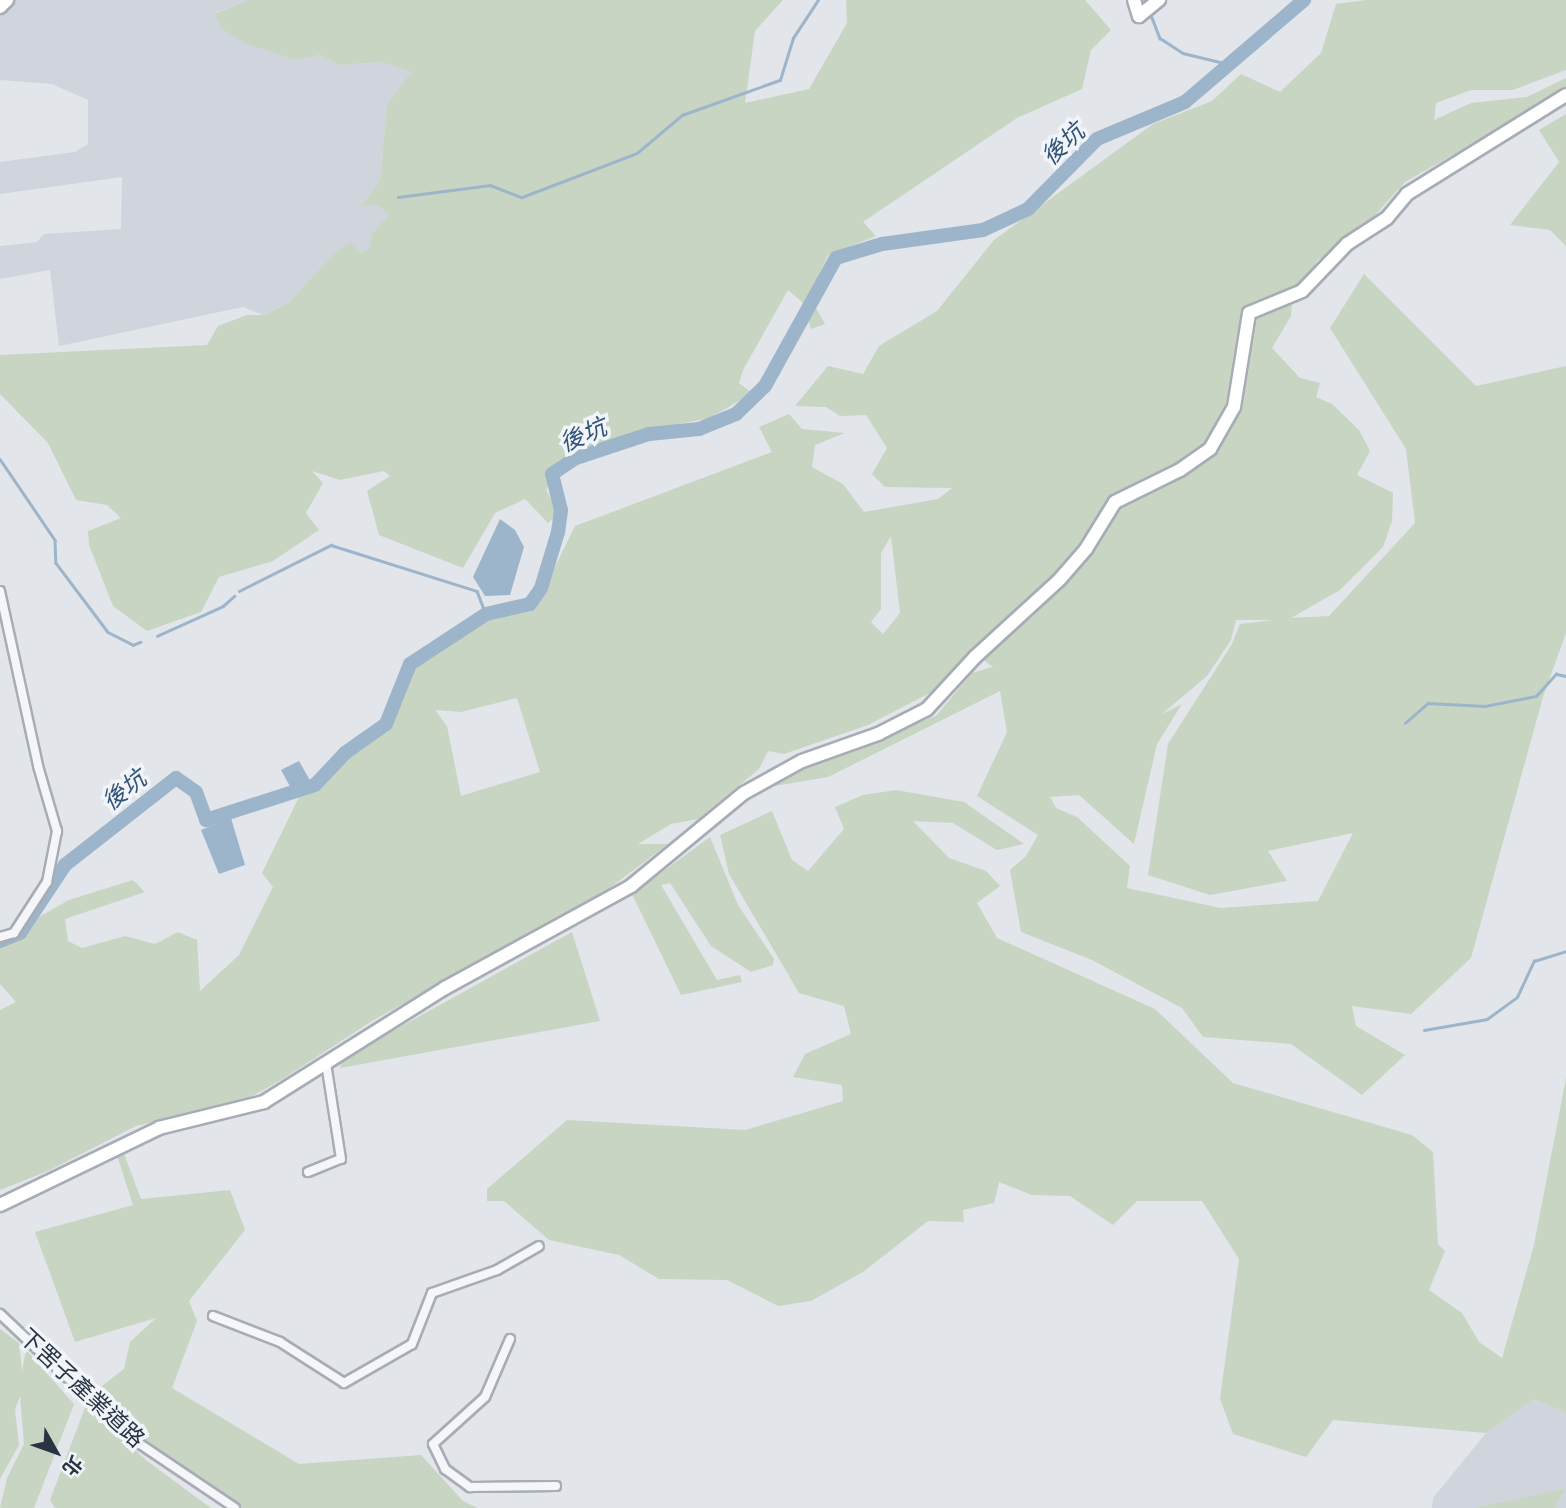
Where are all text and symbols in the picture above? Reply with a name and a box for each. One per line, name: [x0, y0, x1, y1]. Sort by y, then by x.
water label: 後坑: [1036, 117, 1090, 171]
water label: 後坑: [555, 412, 611, 458]
water label: 後坑: [96, 764, 152, 816]
street label: 下罟子產業道路: [14, 1323, 150, 1453]
north arrow: [21, 1417, 91, 1487]
text: 北: [56, 1450, 89, 1482]

